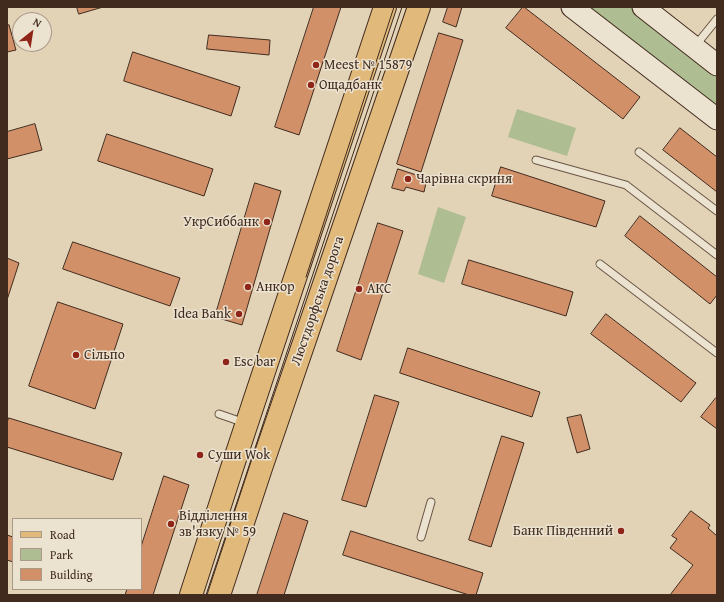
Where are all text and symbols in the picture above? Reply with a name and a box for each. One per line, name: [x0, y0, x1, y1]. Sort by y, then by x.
north arrow: [12, 12, 52, 52]
text: N: [30, 14, 45, 31]
place label: Meest № 15879: [324, 57, 412, 73]
marker: Meest № 15879: [311, 60, 321, 70]
place label: Ощадбанк: [319, 77, 382, 93]
marker: Ощадбанк: [306, 80, 316, 90]
place label: Чарівна скриня: [416, 171, 512, 187]
marker: Чарівна скриня: [403, 174, 413, 184]
place label: УкрСиббанк: [183, 214, 259, 230]
marker: УкрСиббанк: [262, 217, 272, 227]
street label: Люстдорфська дорога: [288, 234, 348, 368]
place label: Анкор: [256, 279, 295, 295]
place label: АКС: [367, 281, 392, 297]
marker: Анкор: [243, 282, 253, 292]
marker: АКС: [354, 284, 364, 294]
place label: Idea Bank: [173, 306, 231, 322]
marker: Idea Bank: [234, 309, 244, 319]
place label: Сільпо: [84, 347, 125, 363]
marker: Сільпо: [71, 350, 81, 360]
place label: Esc bar: [234, 354, 276, 370]
marker: Esc bar: [221, 357, 231, 367]
place label: Суши Wok: [208, 447, 270, 463]
marker: Суши Wok: [195, 450, 205, 460]
place label: Відділення зв'язку № 59: [179, 508, 256, 540]
legend: [12, 518, 142, 590]
marker: Відділення зв'язку № 59: [166, 519, 176, 529]
place label: Банк Південний: [513, 523, 613, 539]
text: Road: [50, 526, 75, 543]
marker: Банк Південний: [616, 526, 626, 536]
text: Park: [50, 546, 73, 563]
text: Building: [50, 566, 93, 583]

